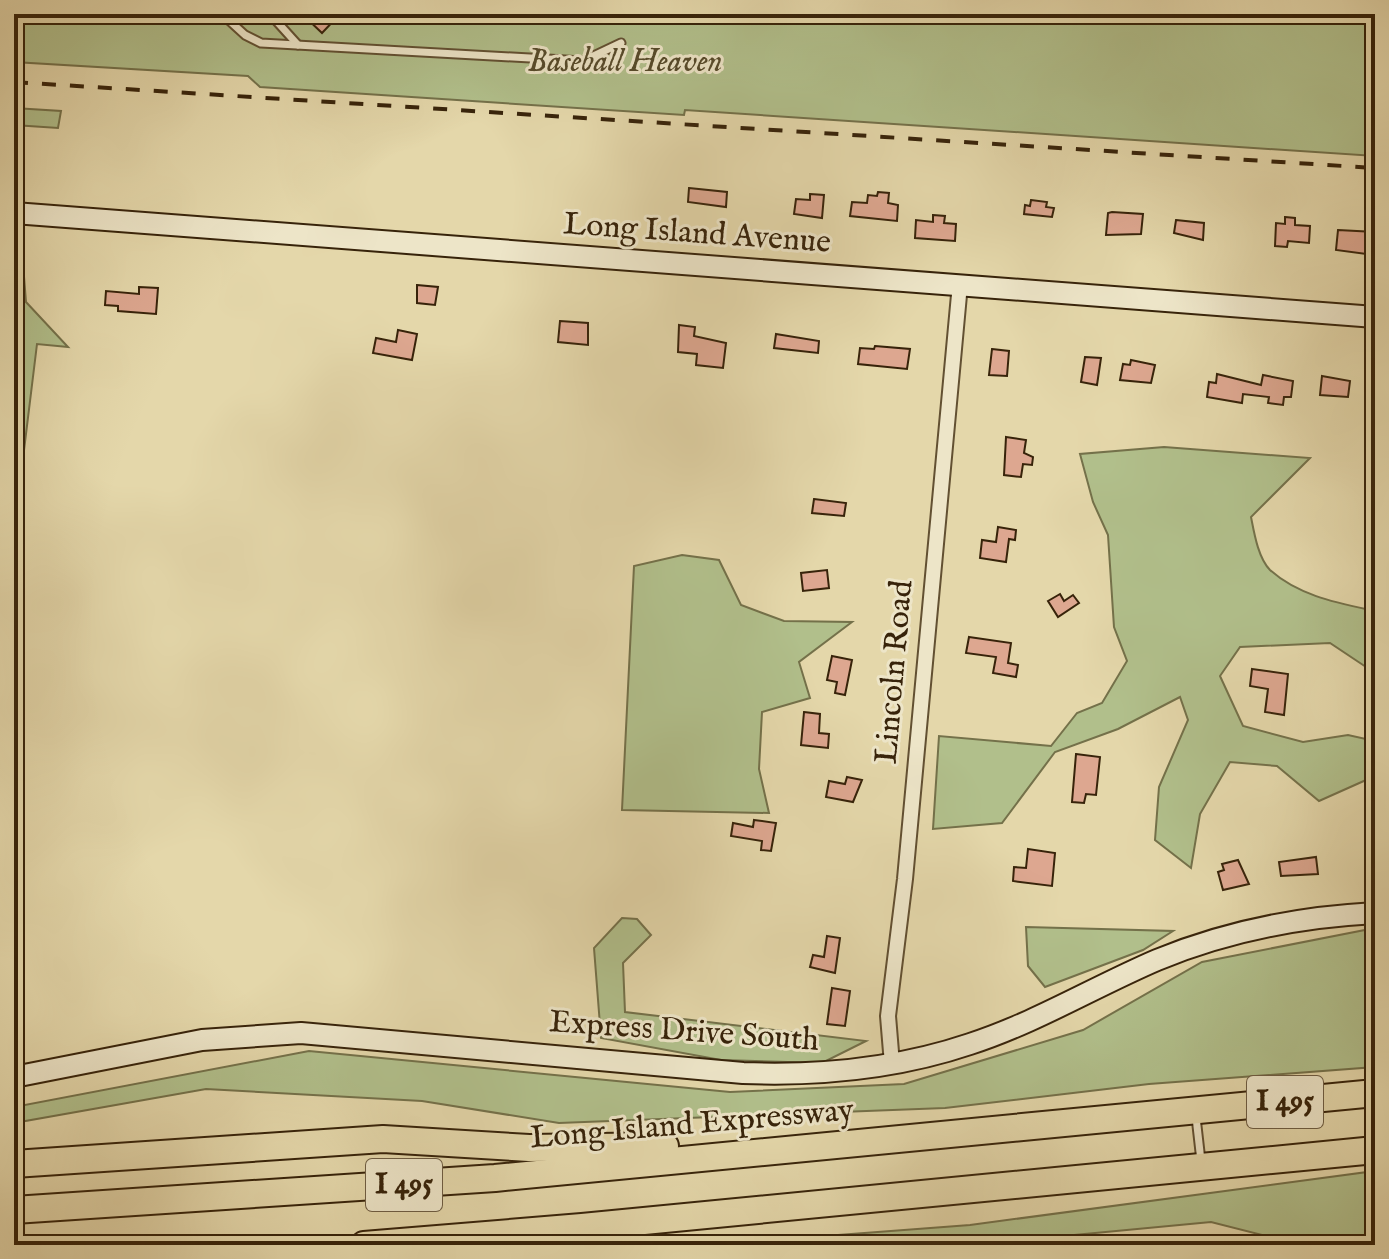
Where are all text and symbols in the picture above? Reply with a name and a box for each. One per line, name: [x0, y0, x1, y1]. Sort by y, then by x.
park label: Baseball Heaven: [527, 42, 723, 83]
street label: Long Island Avenue: [562, 204, 832, 264]
street label: Lincoln Road: [867, 577, 924, 766]
street label: Express Drive South: [548, 1002, 820, 1062]
road number: I 495: [1247, 1076, 1323, 1128]
street label: Long Island Expressway: [529, 1090, 856, 1160]
road number: I 495: [366, 1159, 442, 1211]

